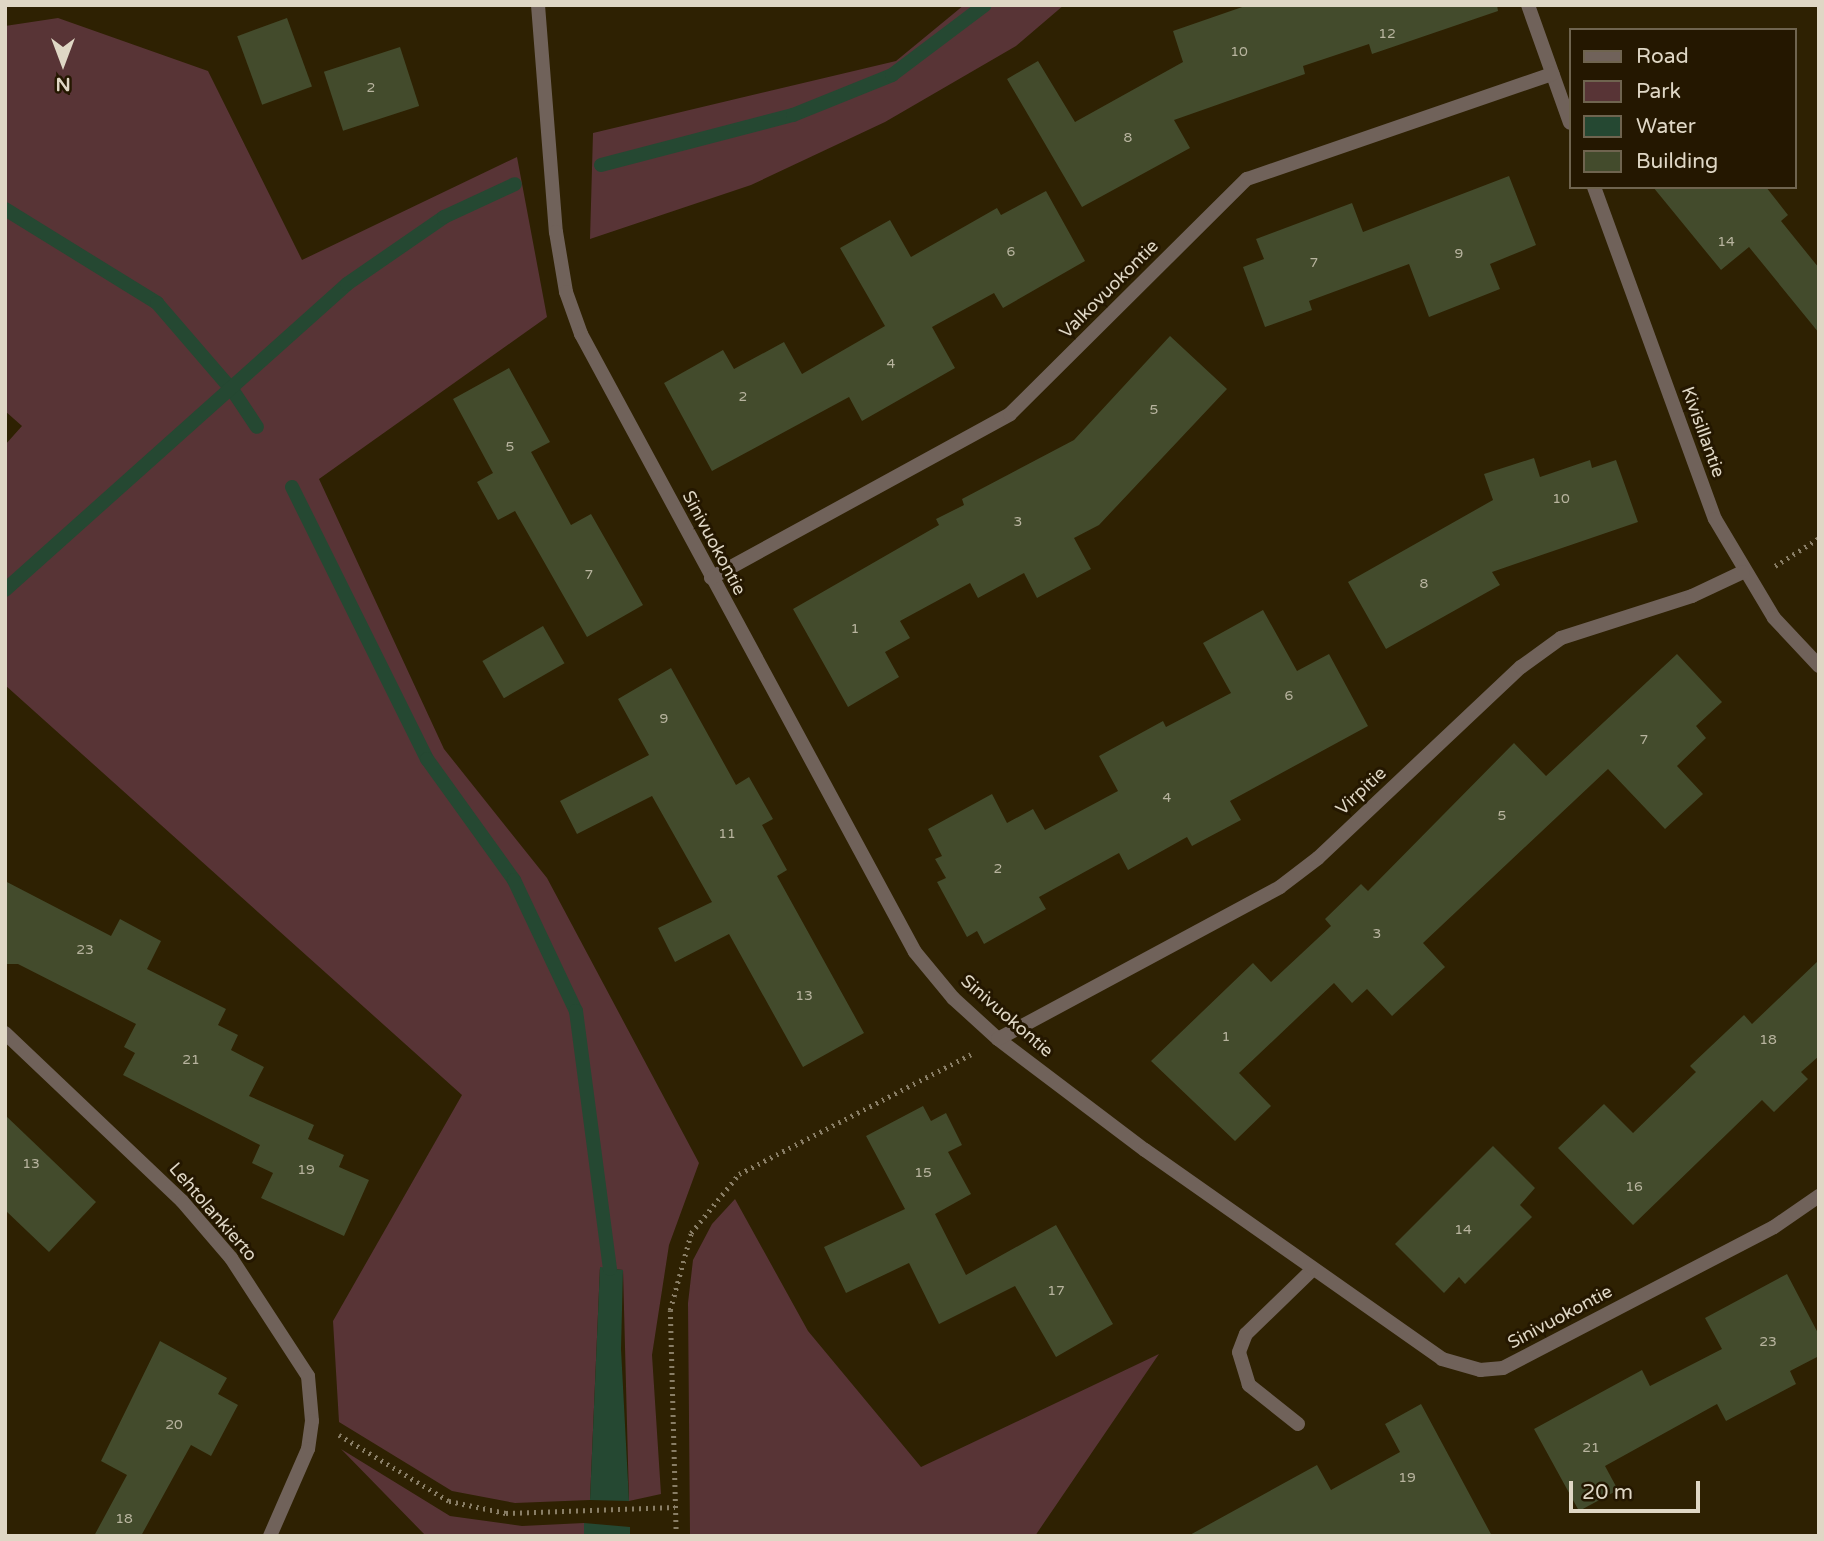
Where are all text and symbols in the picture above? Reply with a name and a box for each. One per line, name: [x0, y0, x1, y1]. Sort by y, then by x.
house number: 12: [1378, 26, 1396, 42]
north arrow: [28, 28, 98, 98]
legend: [1568, 28, 1796, 189]
house number: 10: [1230, 44, 1248, 60]
text: Road: [1636, 44, 1689, 69]
text: N: [55, 73, 71, 95]
text: Park: [1636, 79, 1681, 104]
house number: 2: [367, 80, 375, 96]
text: Water: [1636, 114, 1696, 139]
house number: 8: [1124, 130, 1132, 146]
text: Building: [1636, 149, 1718, 174]
house number: 14: [1717, 234, 1735, 250]
street label: Valkovuokontie: [1055, 235, 1163, 343]
house number: 6: [1007, 244, 1015, 260]
house number: 9: [1455, 246, 1463, 262]
house number: 7: [1310, 255, 1318, 271]
house number: 4: [887, 356, 895, 372]
street label: Kivisillantie: [1677, 384, 1729, 480]
house number: 2: [739, 389, 747, 405]
house number: 5: [1150, 402, 1158, 418]
house number: 5: [506, 439, 514, 455]
street label: Sinivuokontie: [677, 487, 751, 599]
house number: 10: [1552, 491, 1570, 507]
house number: 3: [1014, 514, 1022, 530]
house number: 7: [585, 567, 593, 583]
house number: 8: [1420, 576, 1428, 592]
house number: 1: [851, 621, 859, 637]
house number: 6: [1285, 688, 1293, 704]
house number: 9: [660, 711, 668, 727]
house number: 7: [1640, 732, 1648, 748]
street label: Virpitie: [1331, 762, 1391, 820]
house number: 4: [1163, 790, 1171, 806]
house number: 5: [1498, 808, 1506, 824]
house number: 11: [718, 826, 736, 842]
house number: 2: [994, 861, 1002, 877]
house number: 3: [1373, 926, 1381, 942]
house number: 23: [76, 942, 94, 958]
street label: Sinivuokontie: [956, 970, 1058, 1062]
house number: 13: [795, 988, 813, 1004]
house number: 1: [1222, 1029, 1230, 1045]
house number: 18: [1759, 1032, 1777, 1048]
house number: 21: [182, 1052, 200, 1068]
house number: 13: [22, 1156, 40, 1172]
street label: Lehtolankierto: [164, 1158, 262, 1266]
house number: 19: [297, 1162, 315, 1178]
house number: 15: [914, 1165, 932, 1181]
house number: 16: [1625, 1179, 1643, 1195]
house number: 14: [1454, 1222, 1472, 1238]
street label: Sinivuokontie: [1504, 1280, 1616, 1354]
house number: 17: [1047, 1283, 1065, 1299]
house number: 23: [1759, 1334, 1777, 1350]
house number: 20: [165, 1417, 183, 1433]
house number: 21: [1582, 1440, 1600, 1456]
scale bar: [1572, 1468, 1703, 1512]
house number: 19: [1398, 1470, 1416, 1486]
text: 20 m: [1582, 1480, 1633, 1505]
house number: 18: [115, 1511, 133, 1527]

